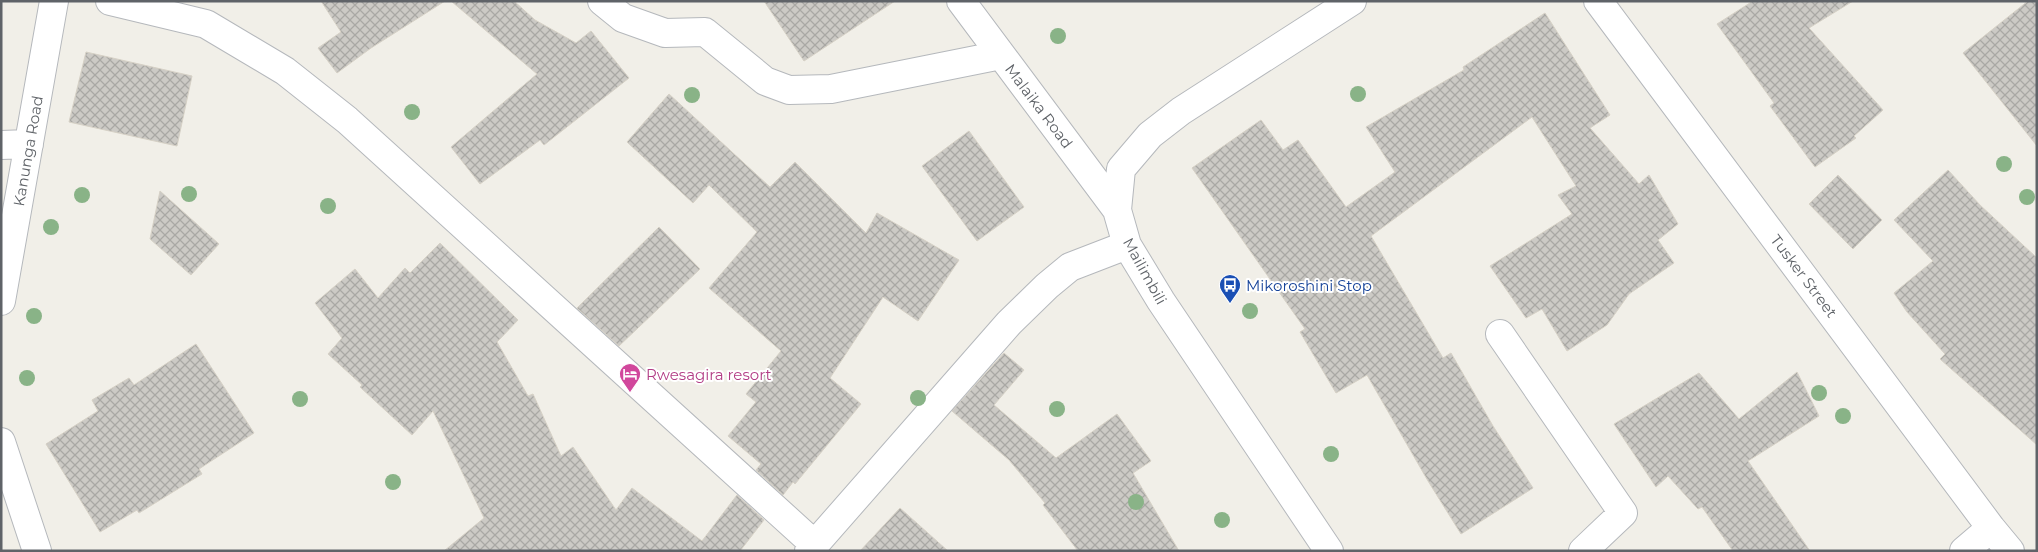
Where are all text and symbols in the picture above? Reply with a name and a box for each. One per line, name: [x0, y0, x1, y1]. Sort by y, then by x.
street label: Malaika Road: [1001, 60, 1077, 152]
street label: Kanunga Road: [9, 94, 47, 208]
street label: Tusker Street: [1767, 231, 1841, 321]
street label: Mailimbili: [1119, 234, 1171, 308]
bus stop icon: Mikoroshini Stop: [1218, 273, 1242, 304]
place label: Mikoroshini Stop: [1246, 276, 1372, 295]
hotel icon: Rwesagira resort: [618, 362, 642, 393]
place label: Rwesagira resort: [646, 365, 771, 384]

